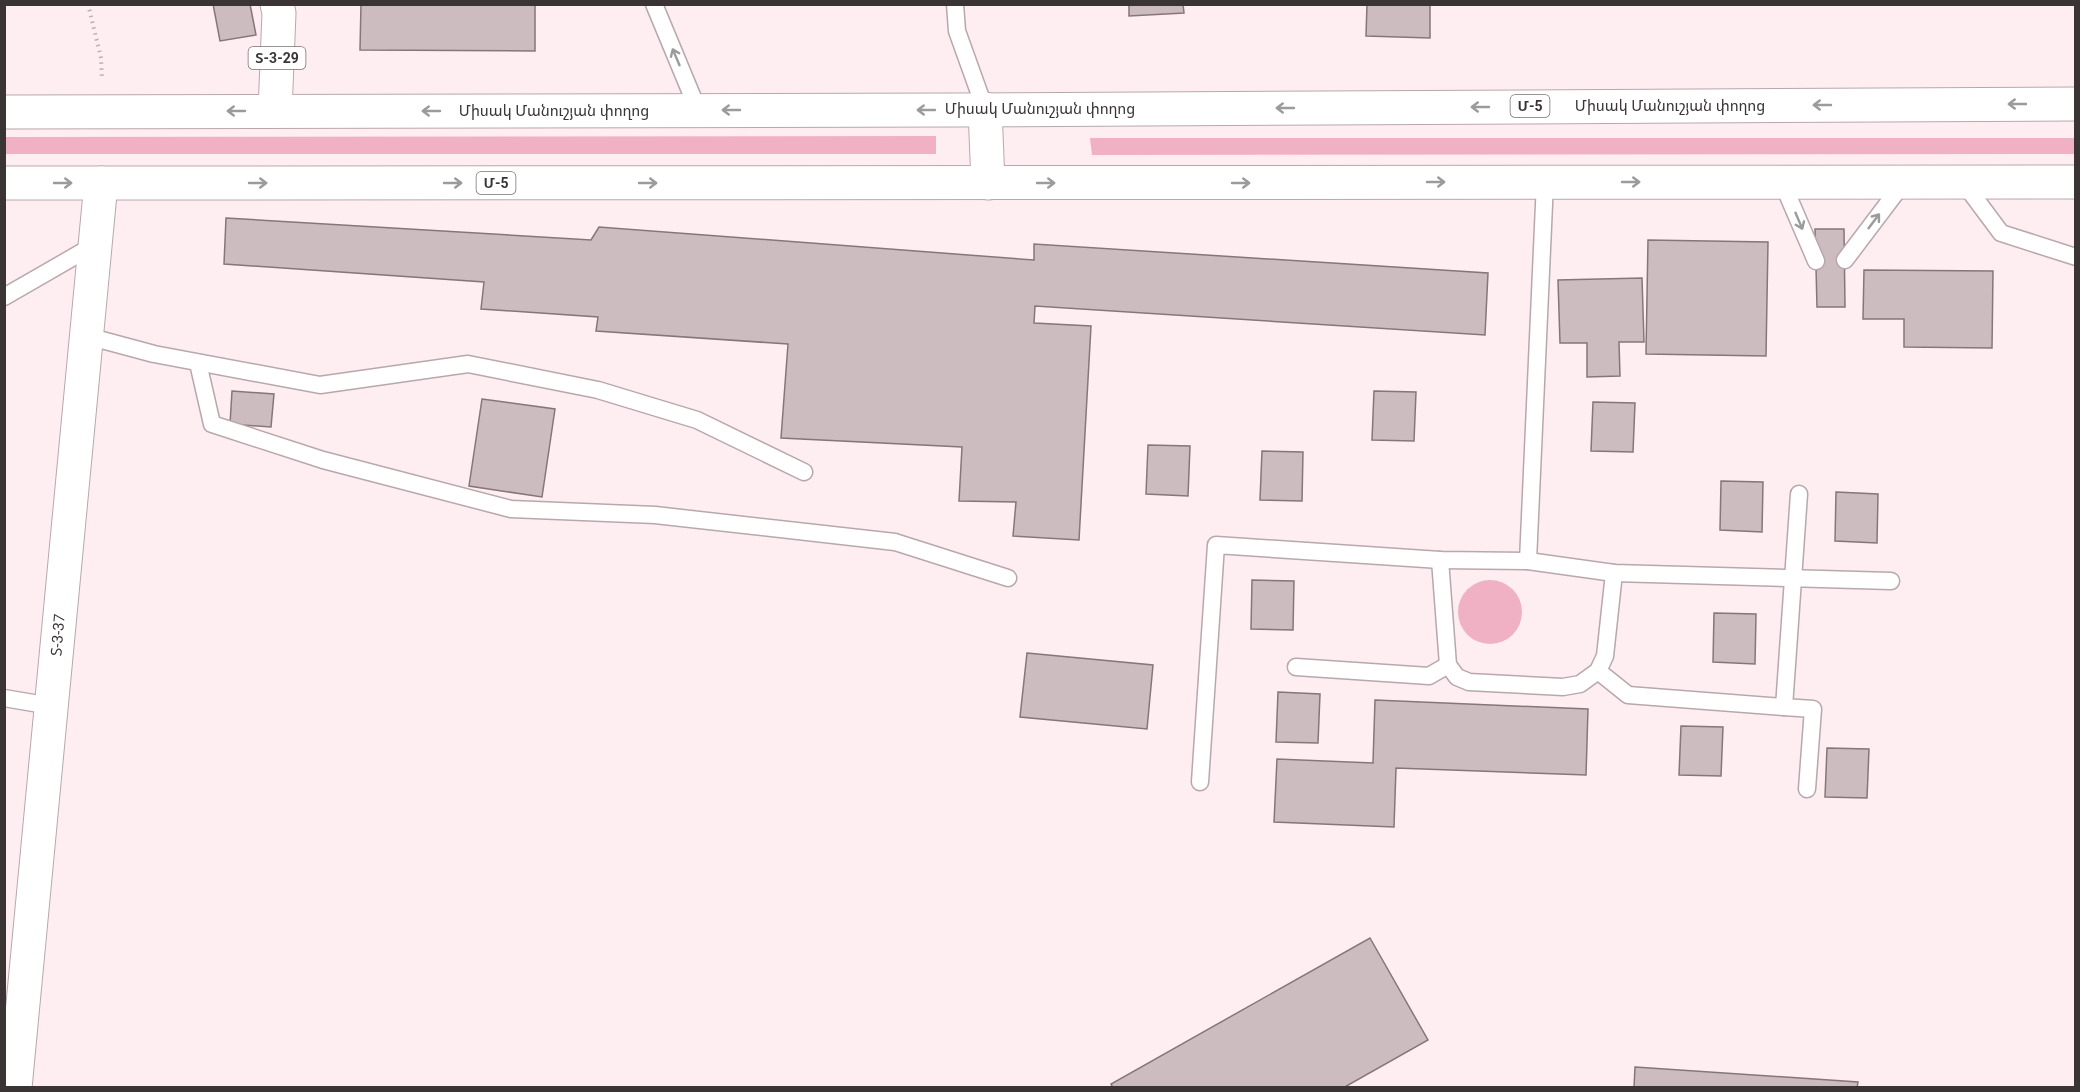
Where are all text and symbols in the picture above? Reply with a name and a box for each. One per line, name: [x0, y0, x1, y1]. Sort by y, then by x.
road number: Տ-3-29: [248, 47, 306, 69]
one-way arrow: [670, 49, 681, 67]
road number: Մ-5: [1510, 95, 1550, 117]
street label: Միսակ Մանուշյան փողոց: [1575, 97, 1765, 115]
one-way arrow: [2008, 98, 2028, 110]
one-way arrow: [1813, 99, 1833, 111]
street label: Միսակ Մանուշյան փողոց: [945, 100, 1135, 118]
one-way arrow: [1471, 101, 1491, 113]
street label: Միսակ Մանուշյան փողոց: [459, 102, 649, 120]
one-way arrow: [1276, 102, 1296, 114]
one-way arrow: [722, 104, 742, 116]
one-way arrow: [917, 104, 937, 116]
one-way arrow: [227, 105, 247, 117]
one-way arrow: [422, 105, 442, 117]
road number: Մ-5: [476, 172, 516, 194]
one-way arrow: [1426, 176, 1446, 188]
one-way arrow: [1621, 176, 1641, 188]
one-way arrow: [52, 177, 72, 189]
one-way arrow: [247, 177, 267, 189]
one-way arrow: [442, 177, 462, 189]
one-way arrow: [637, 177, 657, 189]
one-way arrow: [1036, 177, 1056, 189]
one-way arrow: [1231, 177, 1251, 189]
one-way arrow: [1794, 212, 1805, 230]
one-way arrow: [1868, 213, 1881, 229]
street label: Տ-3-37: [47, 613, 69, 657]

